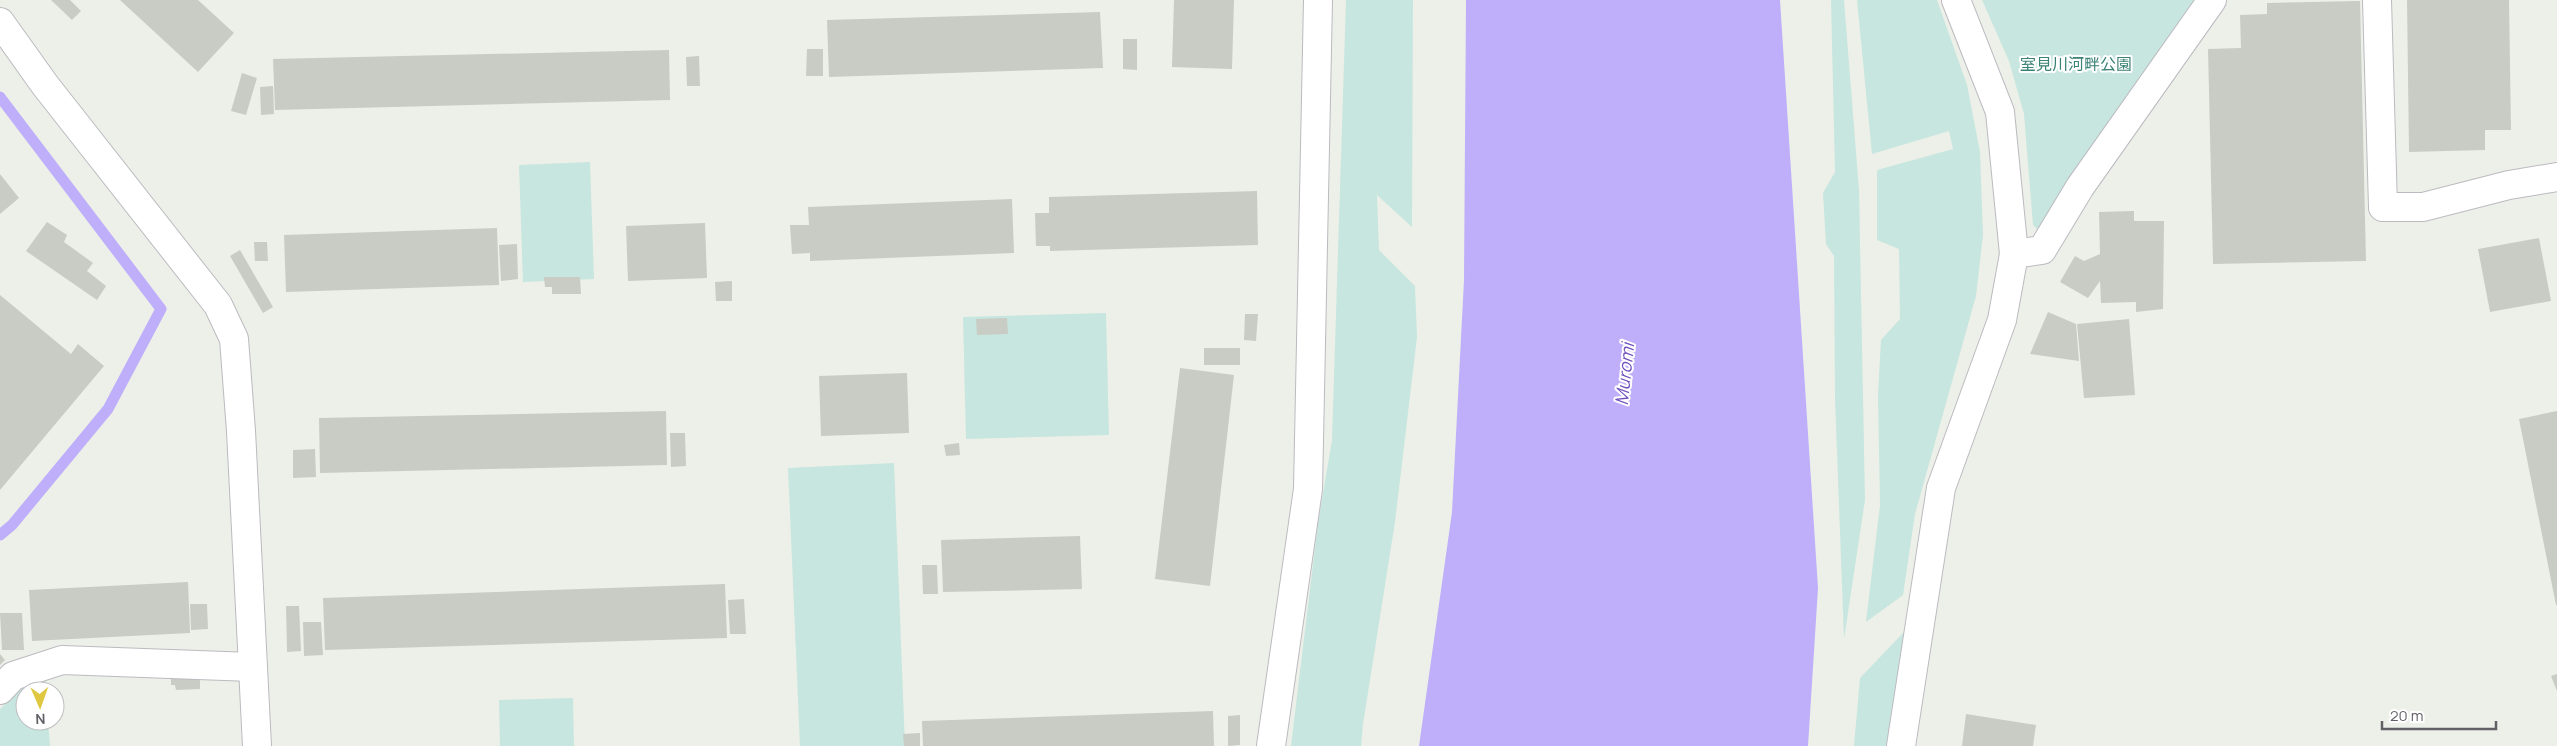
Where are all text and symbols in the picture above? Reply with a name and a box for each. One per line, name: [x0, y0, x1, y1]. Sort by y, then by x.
park label: 室見川河畔公園: [2020, 53, 2132, 75]
water label: Muromi: [1609, 339, 1639, 406]
north arrow: [15, 681, 65, 731]
scale bar: [2382, 698, 2496, 730]
text: 20 m: [2390, 705, 2423, 726]
text: N: [35, 710, 46, 729]

